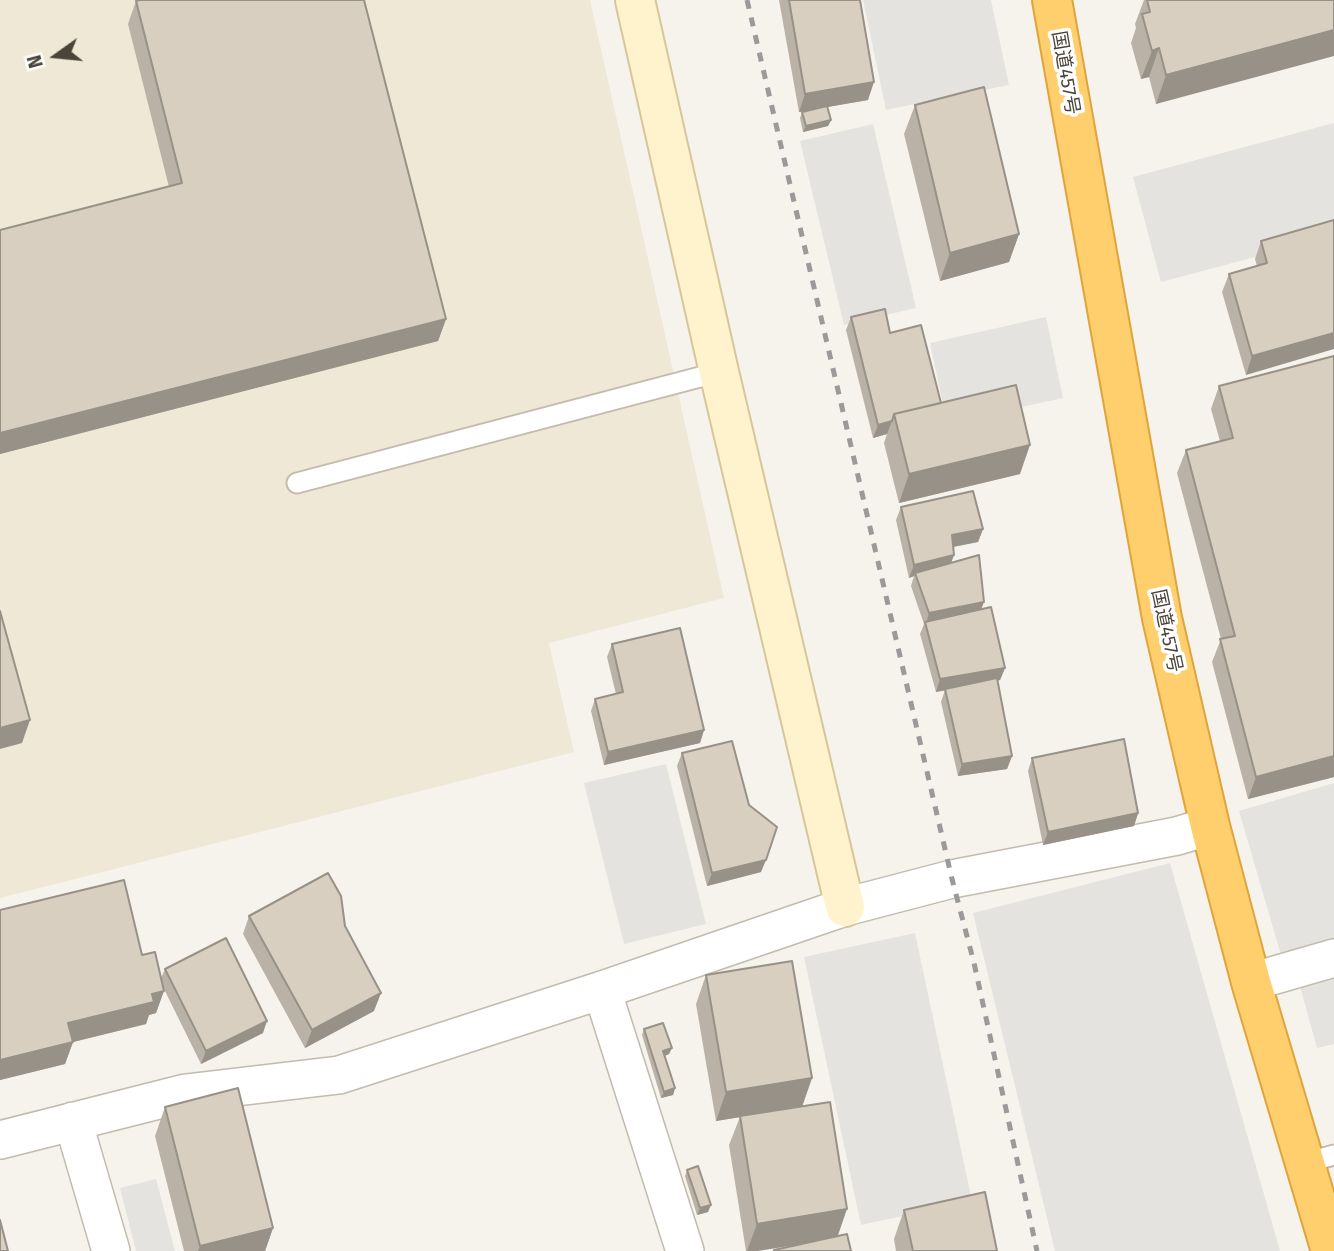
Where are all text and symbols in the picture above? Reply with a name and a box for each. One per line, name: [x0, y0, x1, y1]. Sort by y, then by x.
north arrow: [21, 21, 91, 91]
street label: 国道457号: [1046, 29, 1084, 117]
text: N: [22, 53, 48, 71]
street label: 国道457号: [1146, 587, 1186, 675]

